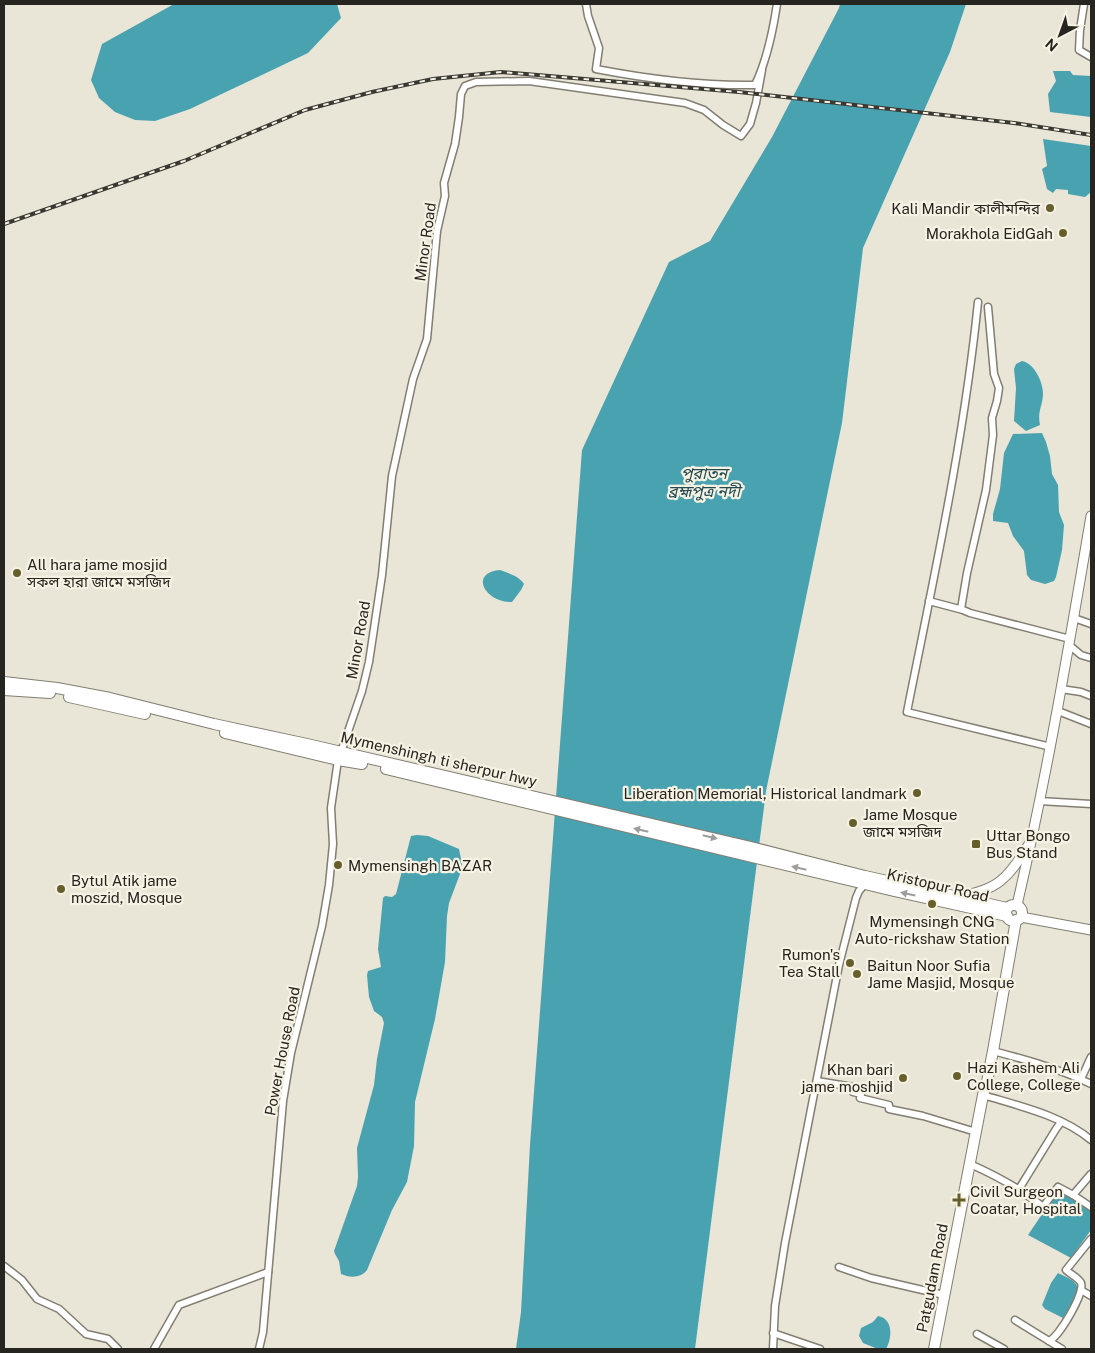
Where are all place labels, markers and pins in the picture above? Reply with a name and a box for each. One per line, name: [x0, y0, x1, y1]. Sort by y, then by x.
place label: Kali Mandir কালীমন্দির: [891, 200, 1041, 217]
marker: Kali Mandir কালীমন্দির: [1044, 202, 1056, 214]
place label: Morakhola EidGah: [926, 225, 1053, 242]
marker: Morakhola EidGah: [1057, 227, 1069, 239]
place label: All hara jame mosjid সকল হারা জামে মসজিদ: [26, 556, 171, 590]
marker: All hara jame mosjid সকল হারা জামে মসজিদ: [11, 567, 23, 579]
place label: Liberation Memorial, Historical landmark: [624, 785, 907, 802]
marker: Liberation Memorial, Historical landmark: [911, 787, 923, 799]
place label: Jame Mosque জামে মসজিদ: [862, 806, 957, 840]
marker: Jame Mosque জামে মসজিদ: [847, 817, 859, 829]
place label: Uttar Bongo Bus Stand: [986, 827, 1070, 861]
marker: Uttar Bongo Bus Stand: [970, 838, 982, 850]
place label: Mymensingh BAZAR: [348, 857, 492, 874]
marker: Mymensingh BAZAR: [332, 859, 344, 871]
place label: Bytul Atik jame moszid, Mosque: [71, 872, 182, 906]
marker: Bytul Atik jame moszid, Mosque: [55, 883, 67, 895]
marker: Mymensingh CNG Auto-rickshaw Station: [926, 898, 938, 910]
place label: Mymensingh CNG Auto-rickshaw Station: [855, 913, 1009, 947]
place label: Rumon's Tea Stall: [779, 946, 840, 980]
marker: Rumon's Tea Stall: [844, 957, 856, 969]
place label: Baitun Noor Sufia Jame Masjid, Mosque: [867, 957, 1014, 991]
marker: Baitun Noor Sufia Jame Masjid, Mosque: [851, 968, 863, 980]
place label: Hazi Kashem Ali College, College: [967, 1059, 1081, 1093]
place label: Khan bari jame moshjid: [800, 1061, 893, 1095]
marker: Hazi Kashem Ali College, College: [951, 1070, 963, 1082]
marker: Khan bari jame moshjid: [897, 1072, 909, 1084]
place label: Civil Surgeon Coatar, Hospital: [970, 1183, 1081, 1217]
marker: Civil Surgeon Coatar, Hospital: [952, 1193, 966, 1207]

